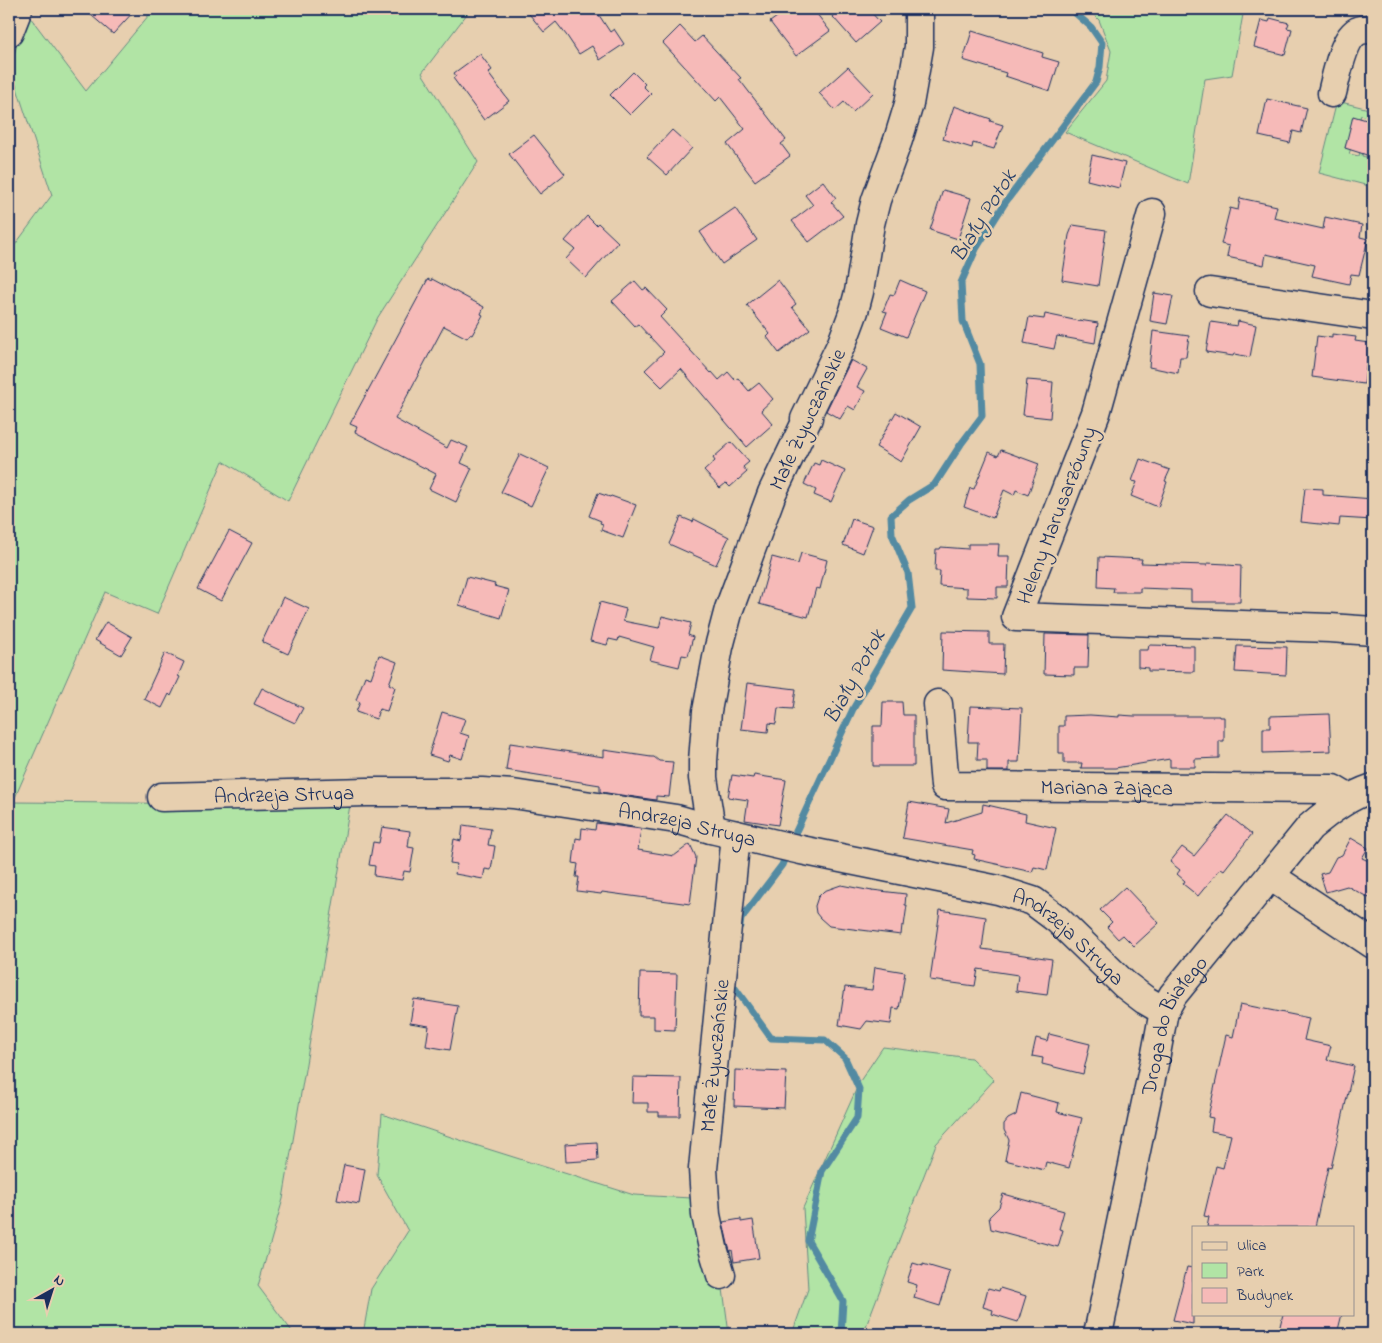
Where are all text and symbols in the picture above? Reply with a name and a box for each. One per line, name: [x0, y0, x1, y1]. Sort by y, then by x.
water label: Biały Potok: [943, 163, 1026, 269]
street label: Małe Żywczańskie: [763, 343, 857, 497]
street label: Heleny Marusarzówny: [1010, 422, 1108, 610]
water label: Biały Potok: [816, 623, 895, 731]
street label: Mariana Zająca: [1040, 774, 1173, 805]
street label: Andrzeja Struga: [213, 779, 355, 813]
street label: Andrzeja Struga: [616, 797, 759, 856]
street label: Andrzeja Struga: [1008, 882, 1130, 994]
street label: Droga do Białego: [1135, 950, 1216, 1099]
street label: Małe Żywczańskie: [694, 977, 739, 1134]
legend: [1192, 1226, 1354, 1316]
text: Ulica: [1237, 1235, 1266, 1257]
text: Park: [1237, 1261, 1265, 1283]
north arrow: [28, 1266, 78, 1316]
text: N: [49, 1270, 70, 1292]
text: Budynek: [1236, 1285, 1294, 1308]

